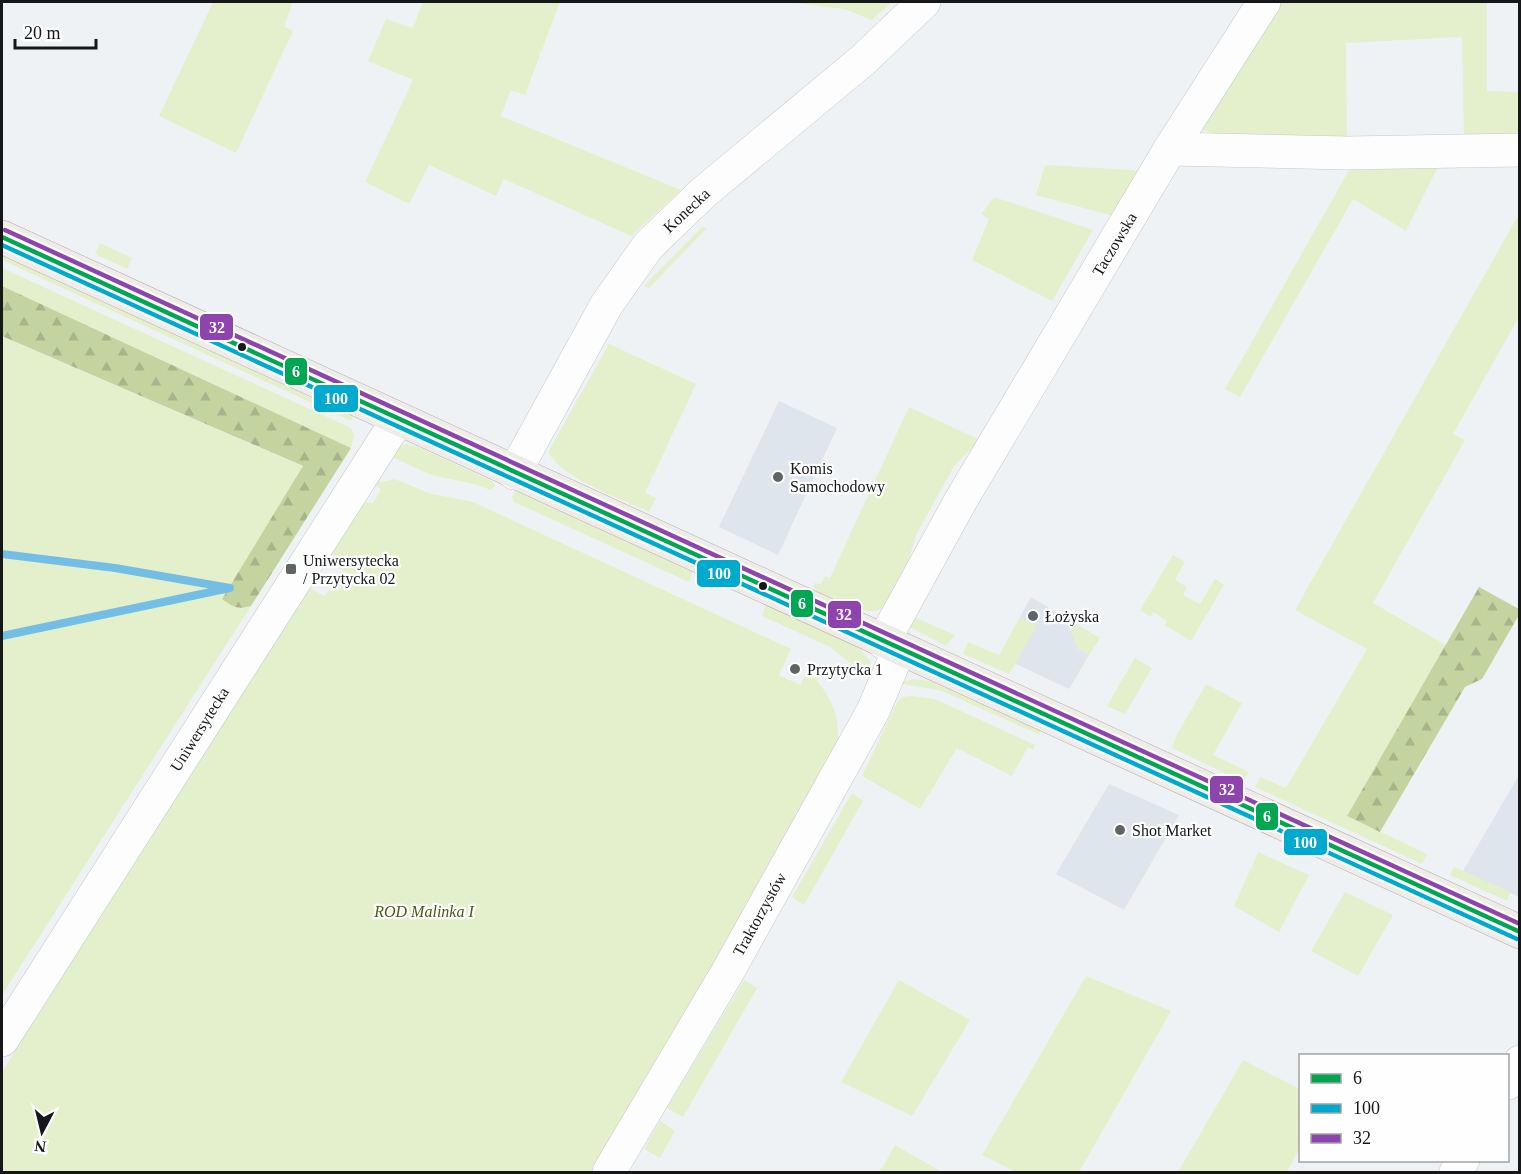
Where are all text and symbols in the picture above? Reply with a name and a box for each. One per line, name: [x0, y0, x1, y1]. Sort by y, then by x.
scale bar: [15, 12, 96, 50]
text: 20 m: [24, 23, 61, 43]
street label: Konecka: [660, 185, 713, 236]
street label: Taczowska: [1089, 210, 1140, 279]
line badge: 32: [199, 313, 234, 341]
text: 32: [209, 319, 225, 336]
unlabelled marker: [236, 341, 248, 353]
line badge: 6: [284, 357, 308, 386]
text: 6: [292, 363, 300, 380]
line badge: 100: [313, 384, 359, 413]
text: 100: [324, 390, 348, 407]
place label: Komis Samochodowy: [790, 460, 885, 496]
marker: Komis Samochodowy: [771, 470, 785, 484]
place label: Uniwersytecka / Przytycka 02: [303, 552, 399, 588]
line badge: 100: [696, 559, 741, 588]
marker: Uniwersytecka / Przytycka 02: [284, 562, 298, 576]
text: 100: [707, 565, 731, 582]
unlabelled marker: [757, 580, 769, 592]
line badge: 6: [790, 589, 814, 618]
text: 6: [798, 595, 806, 612]
line badge: 32: [827, 600, 862, 629]
text: 32: [836, 606, 852, 623]
place label: Łożyska: [1045, 608, 1099, 626]
marker: Łożyska: [1026, 609, 1040, 623]
place label: Przytycka 1: [807, 661, 883, 679]
marker: Przytycka 1: [788, 662, 802, 676]
street label: Uniwersytecka: [167, 684, 233, 775]
line badge: 32: [1209, 775, 1244, 804]
text: 32: [1219, 781, 1235, 798]
line badge: 6: [1255, 802, 1279, 831]
text: 6: [1263, 808, 1271, 825]
place label: Shot Market: [1132, 822, 1212, 839]
marker: Shot Market: [1113, 823, 1127, 837]
line badge: 100: [1283, 828, 1328, 856]
text: 100: [1293, 834, 1317, 851]
street label: Traktorzystów: [730, 869, 790, 959]
park label: ROD Malinka I: [373, 903, 474, 920]
legend: [1299, 1054, 1509, 1162]
text: 6: [1353, 1068, 1362, 1088]
text: 100: [1353, 1098, 1380, 1118]
north arrow: [12, 1102, 72, 1162]
text: 32: [1353, 1128, 1371, 1148]
text: N: [33, 1137, 47, 1156]

